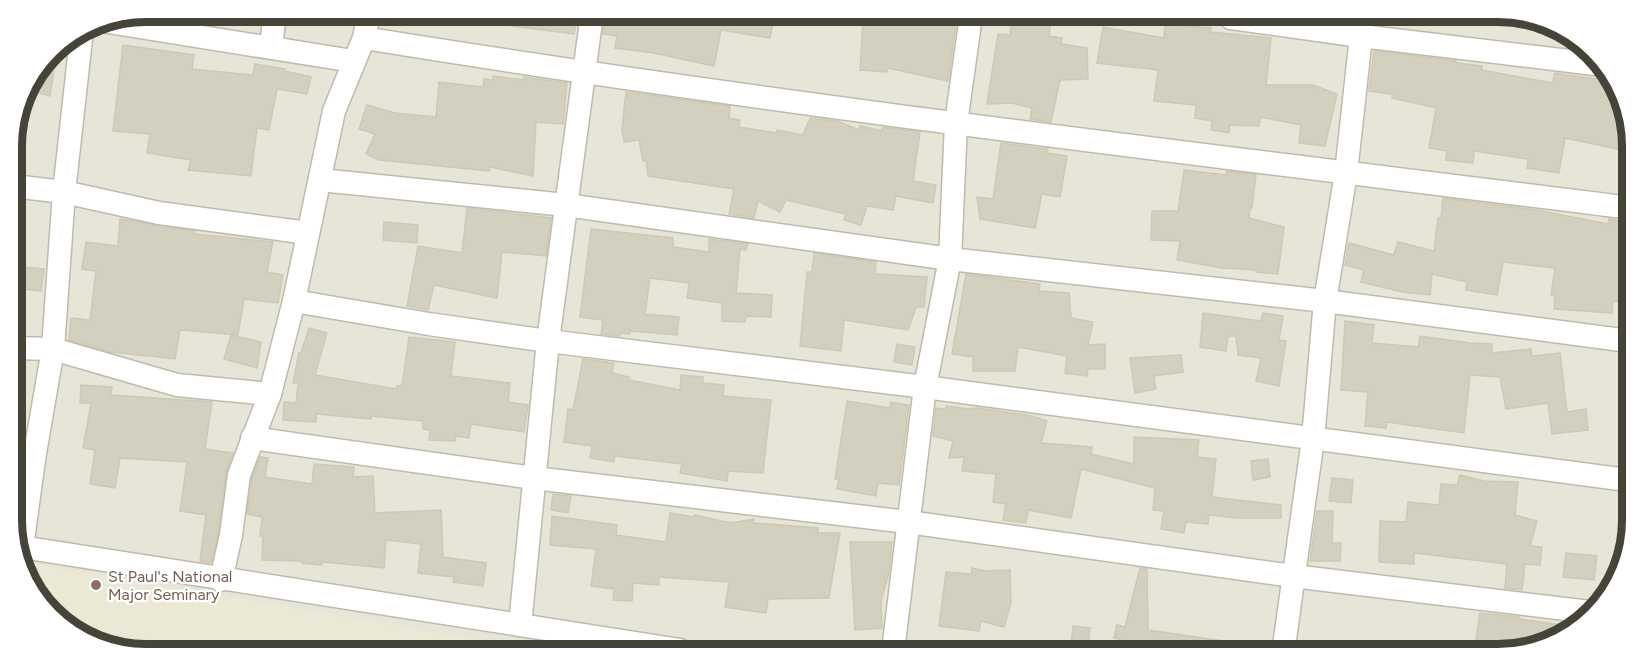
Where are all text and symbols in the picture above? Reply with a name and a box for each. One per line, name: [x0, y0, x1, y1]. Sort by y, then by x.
place label: St Paul's National Major Seminary: [108, 567, 232, 604]
marker: St Paul's National Major Seminary: [89, 578, 103, 592]

